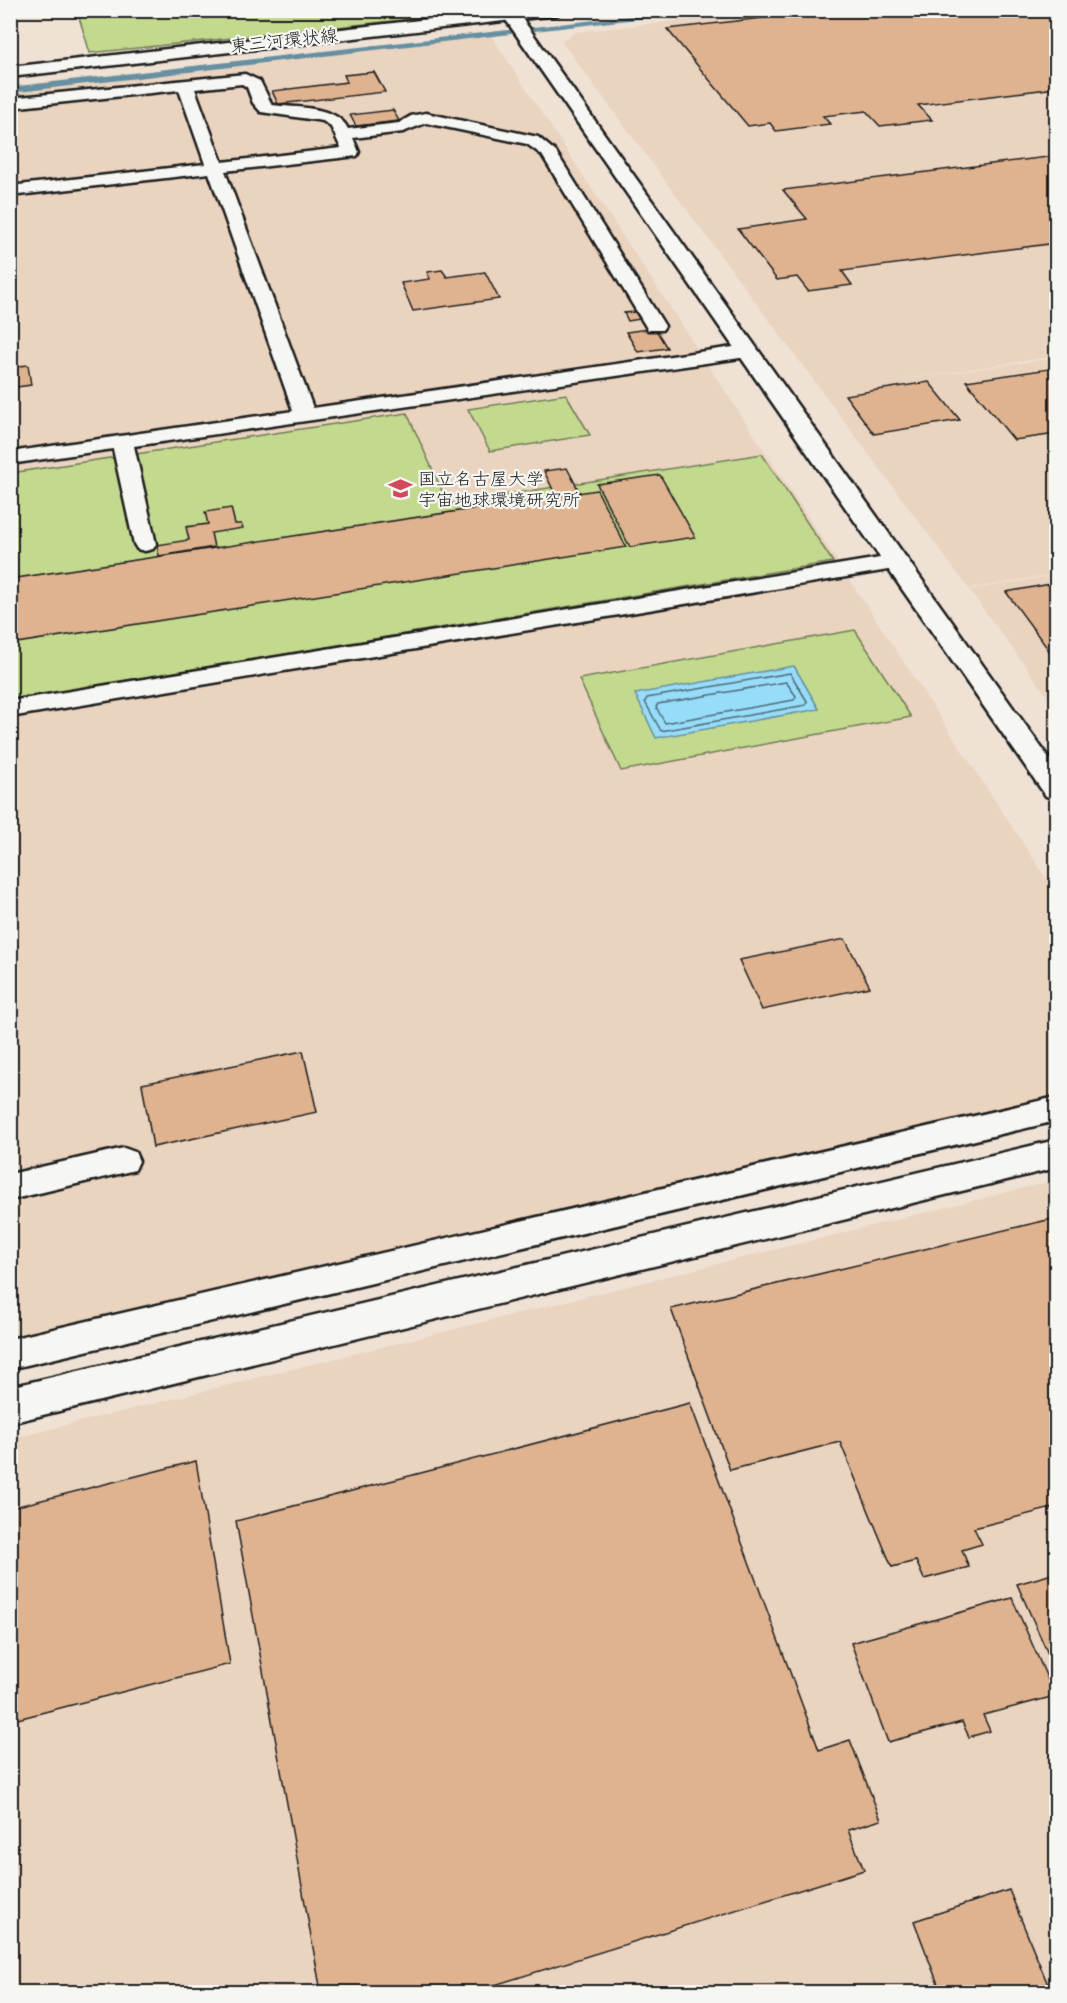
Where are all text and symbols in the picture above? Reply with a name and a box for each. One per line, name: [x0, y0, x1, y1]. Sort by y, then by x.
street label: 東三河環状線: [229, 25, 339, 57]
place label: 国立名古屋大学 宇宙地球環境研究所: [418, 469, 580, 511]
school or university icon: 国立名古屋大学 宇宙地球環境研究所: [387, 476, 413, 502]

